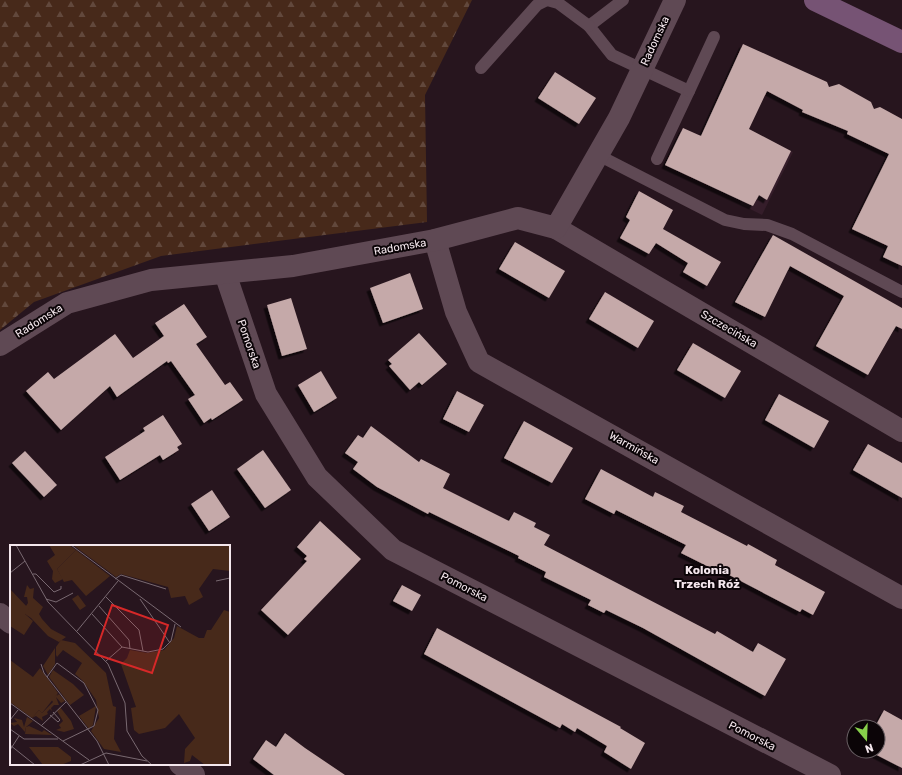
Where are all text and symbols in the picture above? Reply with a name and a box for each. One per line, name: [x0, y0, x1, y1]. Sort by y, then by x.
street label: Radomska: [638, 14, 672, 68]
street label: Radomska: [373, 236, 427, 258]
street label: Radomska: [13, 301, 65, 341]
street label: Szczecińska: [699, 308, 759, 350]
street label: Pomorska: [235, 318, 263, 370]
street label: Warmińska: [607, 429, 661, 467]
inset map: [10, 545, 230, 765]
district label: Kolonia Trzech Róż: [674, 563, 740, 591]
street label: Pomorska: [438, 570, 490, 604]
street label: Pomorska: [726, 719, 778, 753]
north arrow: [846, 719, 886, 759]
text: N: [863, 741, 875, 755]

